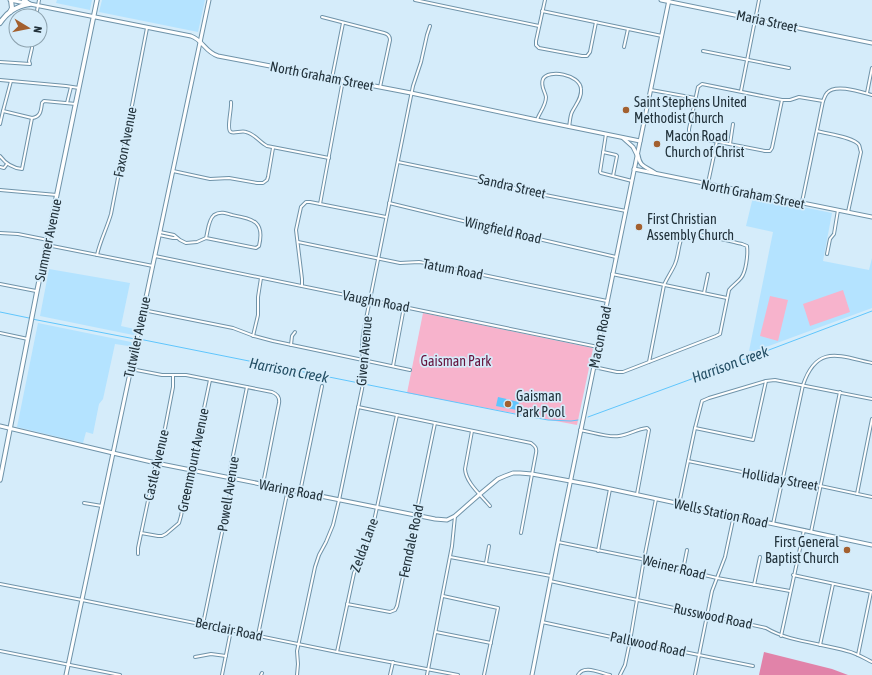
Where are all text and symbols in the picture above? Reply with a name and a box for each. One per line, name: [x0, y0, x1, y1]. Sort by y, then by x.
street label: Maria Street: [735, 7, 799, 35]
north arrow: [8, 8, 48, 48]
text: N: [31, 25, 44, 34]
street label: North Graham Street: [269, 58, 375, 94]
place label: Saint Stephens United Methodist Church: [634, 94, 747, 126]
street label: Faxon Avenue: [110, 105, 140, 179]
marker: Saint Stephens United Methodist Church: [621, 105, 631, 115]
place label: Macon Road Church of Christ: [665, 128, 745, 160]
marker: Macon Road Church of Christ: [652, 139, 662, 149]
street label: Sandra Street: [477, 170, 547, 202]
street label: North Graham Street: [700, 176, 806, 212]
street label: Summer Avenue: [31, 197, 65, 283]
place label: First Christian Assembly Church: [647, 211, 734, 243]
street label: Wingfield Road: [463, 213, 543, 247]
marker: First Christian Assembly Church: [634, 222, 644, 232]
street label: Tatum Road: [421, 255, 485, 283]
street label: Vaughn Road: [341, 287, 411, 315]
street label: Tutwiler Avenue: [121, 295, 153, 379]
street label: Macon Road: [586, 304, 614, 370]
street label: Given Avenue: [353, 315, 375, 387]
water label: Harrison Creek: [689, 342, 771, 386]
park label: Gaisman Park: [421, 353, 491, 369]
water label: Harrison Creek: [248, 354, 330, 386]
place label: Gaisman Park Pool: [516, 388, 565, 420]
marker: Gaisman Park Pool: [503, 399, 513, 409]
street label: Greenmount Avenue: [174, 407, 212, 513]
street label: Castle Avenue: [140, 428, 172, 502]
street label: Powell Avenue: [214, 455, 242, 533]
street label: Holliday Street: [741, 464, 819, 494]
street label: Waring Road: [258, 476, 324, 504]
street label: Wells Station Road: [672, 495, 770, 531]
street label: Ferndale Road: [395, 503, 427, 579]
street label: Zelda Lane: [347, 516, 381, 574]
place label: First General Baptist Church: [765, 534, 839, 566]
marker: First General Baptist Church: [842, 545, 852, 555]
street label: Weiner Road: [640, 551, 708, 583]
street label: Russwood Road: [672, 600, 754, 632]
street label: Berclair Road: [194, 614, 264, 644]
street label: Pallwood Road: [609, 628, 687, 660]

